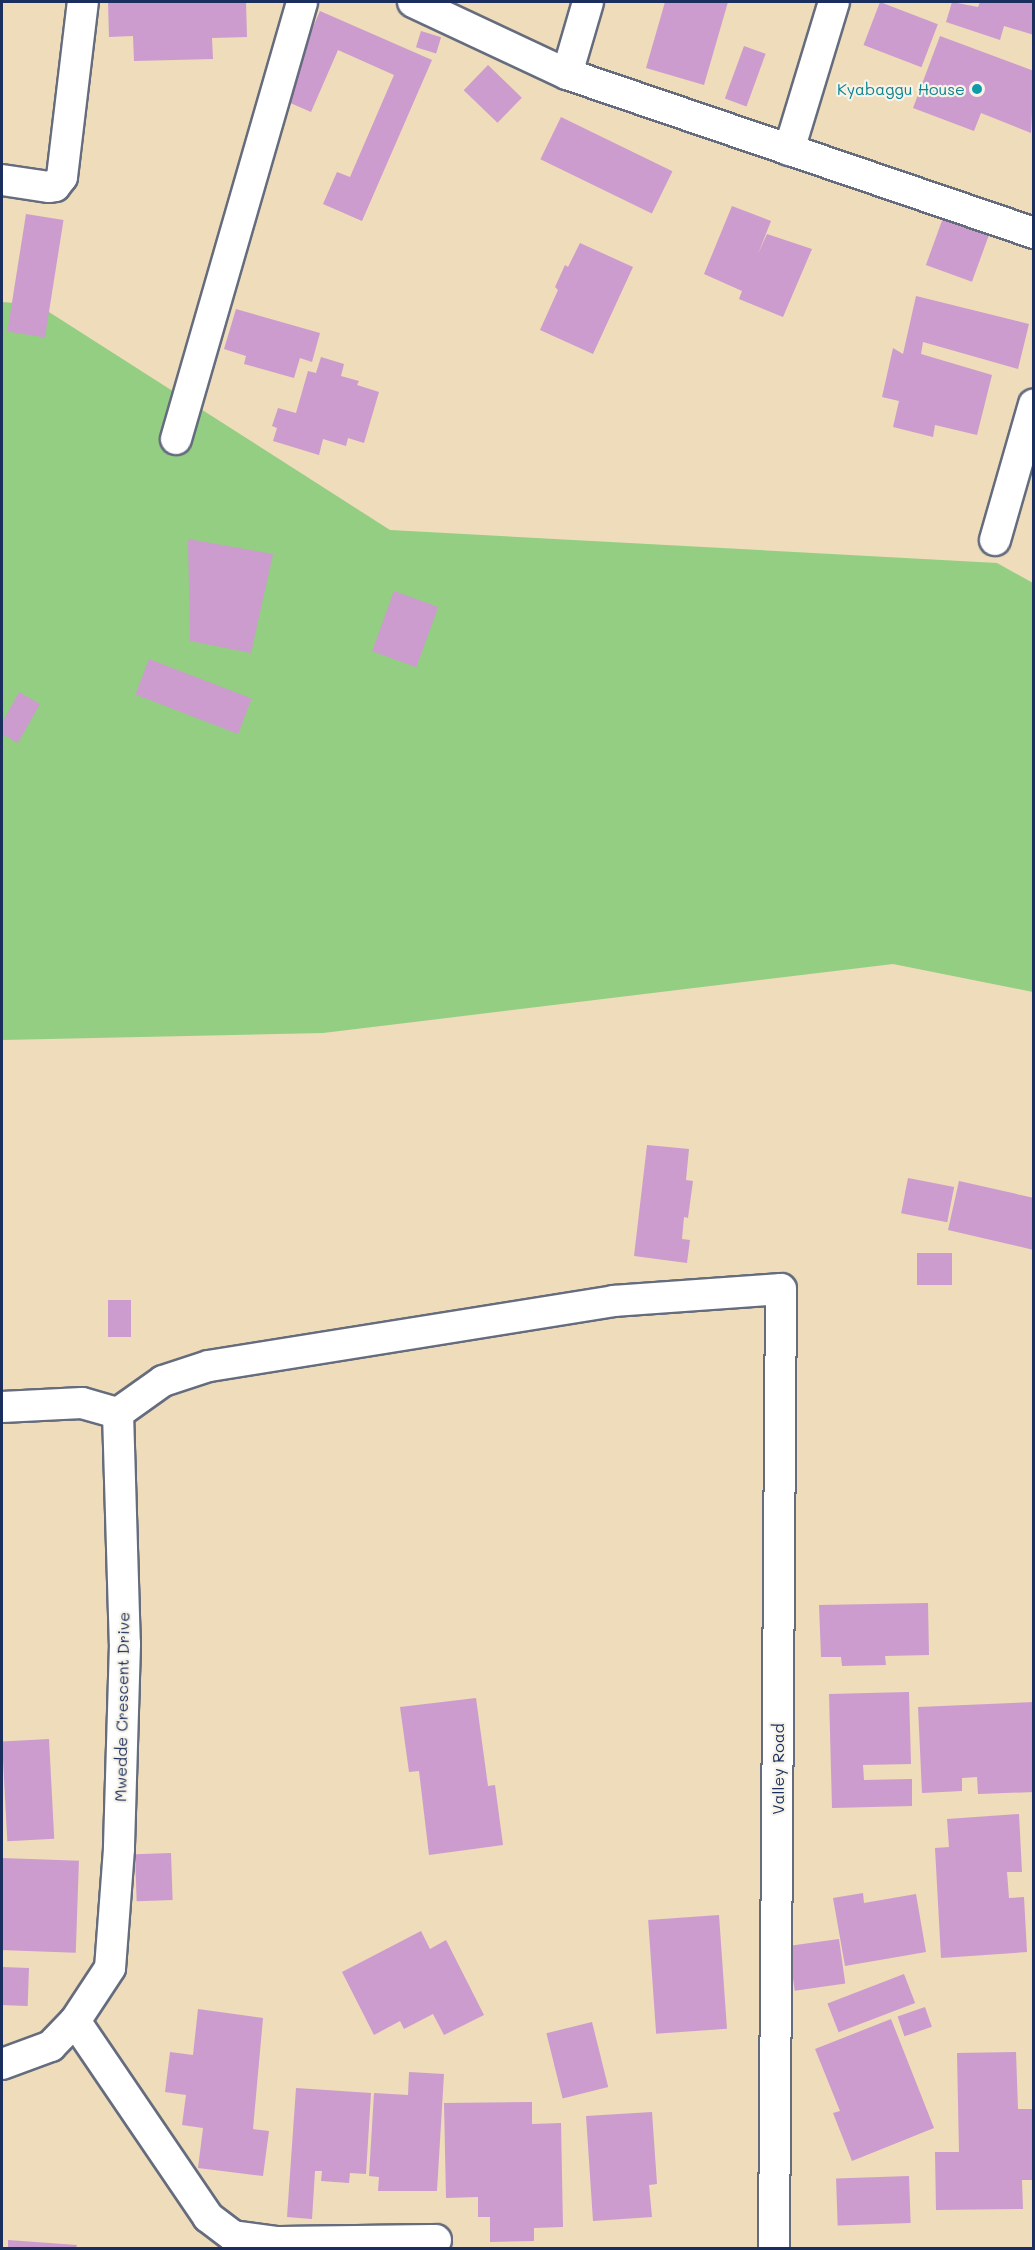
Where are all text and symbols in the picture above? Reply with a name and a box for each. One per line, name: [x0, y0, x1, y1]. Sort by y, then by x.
place label: Kyabaggu House: [837, 79, 965, 99]
marker: Kyabaggu House: [970, 82, 984, 96]
street label: Mwedde Crescent Drive: [111, 1612, 133, 1802]
street label: Valley Road: [768, 1723, 788, 1815]

